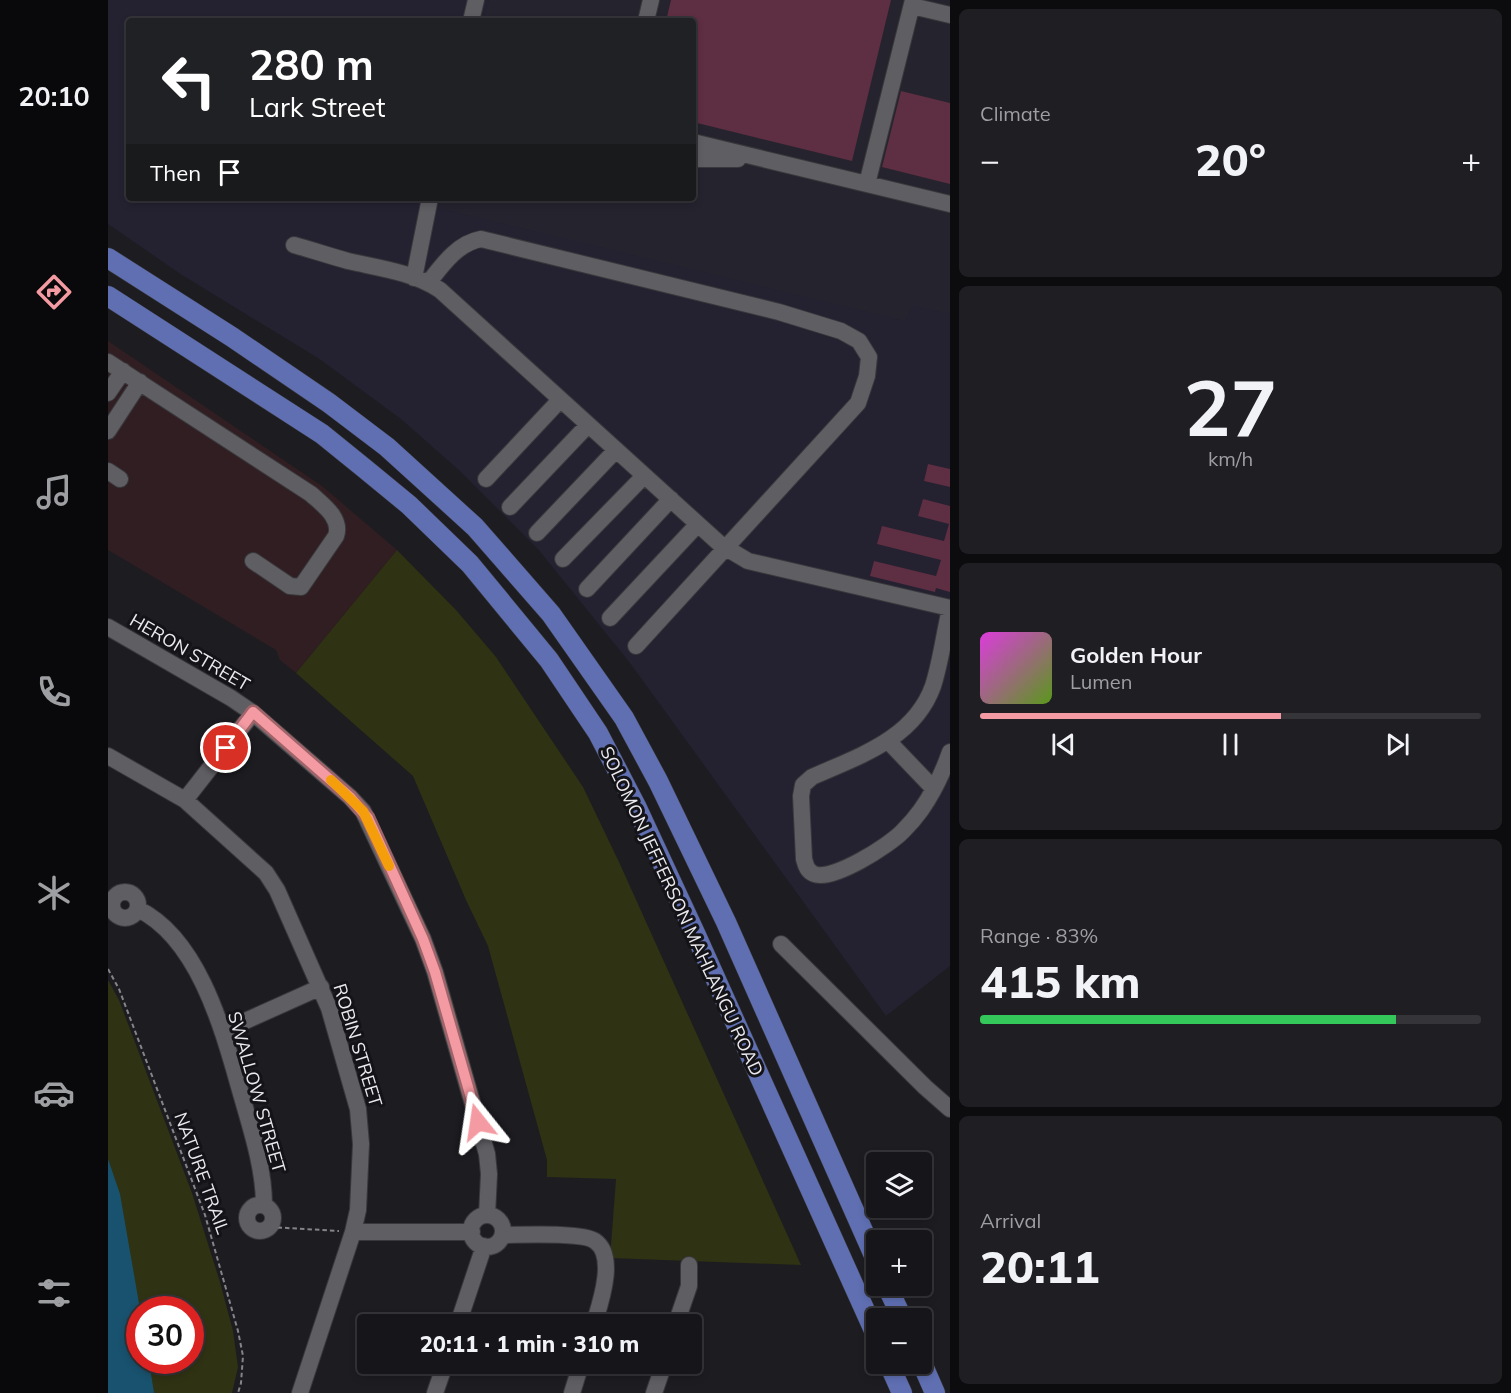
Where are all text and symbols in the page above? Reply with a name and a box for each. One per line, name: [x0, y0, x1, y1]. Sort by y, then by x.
text: 280 m: [249, 38, 374, 91]
icon: left: [150, 42, 228, 120]
text: 20:10: [18, 79, 90, 113]
text: Lark Street: [249, 90, 385, 124]
text: Climate: [980, 101, 1051, 126]
text: 20°: [1195, 131, 1266, 187]
text: −: [980, 139, 1000, 180]
text: +: [1461, 139, 1481, 180]
icon: arrive: [213, 156, 246, 189]
text: Then: [150, 159, 201, 187]
icon: directions: [33, 271, 75, 313]
text: 27: [1184, 358, 1277, 456]
text: km/h: [1208, 446, 1253, 471]
icon: music: [33, 471, 75, 513]
street label: HERON STREET: [126, 608, 254, 696]
text: Golden Hour: [1070, 641, 1202, 669]
text: Lumen: [1070, 669, 1132, 694]
icon: phone: [33, 671, 75, 713]
pin: [200, 722, 251, 773]
icon: previous: [1047, 728, 1080, 761]
icon: pause: [1214, 728, 1247, 761]
icon: next: [1381, 728, 1414, 761]
icon: arrive: [209, 731, 242, 764]
street label: SOLOMON JEFFERSON MAHLANGU ROAD: [595, 743, 769, 1079]
icon: climate: [33, 872, 75, 914]
text: Range · 83%: [980, 923, 1098, 948]
text: 415 km: [980, 953, 1141, 1009]
street label: ROBIN STREET: [328, 981, 388, 1109]
street label: SWALLOW STREET: [223, 1009, 291, 1175]
icon: car: [33, 1072, 75, 1114]
position arrow: [446, 1090, 510, 1154]
street label: NATURE TRAIL: [169, 1109, 235, 1237]
map controls: [866, 1152, 932, 1374]
button: layers: [866, 1152, 932, 1218]
text: Arrival: [980, 1208, 1041, 1233]
button: +: [866, 1230, 932, 1296]
text: 20:11: [980, 1238, 1100, 1294]
icon: filters: [33, 1272, 75, 1314]
speed limit sign: 30: [126, 1296, 204, 1374]
button: −: [866, 1308, 932, 1374]
text: 20:11 · 1 min · 310 m: [420, 1330, 639, 1358]

